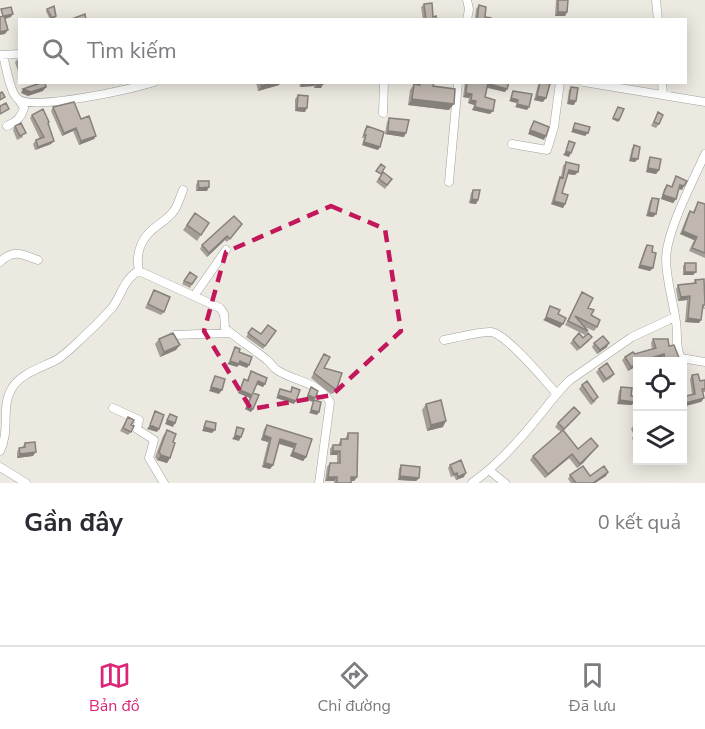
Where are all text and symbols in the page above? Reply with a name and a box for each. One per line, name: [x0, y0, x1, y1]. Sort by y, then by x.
search box: [18, 18, 687, 84]
icon: search: [39, 35, 72, 68]
text: Tìm kiếm: [87, 36, 176, 66]
map controls: [633, 357, 687, 465]
button: locate: [633, 357, 687, 411]
button: layers: [633, 411, 687, 465]
text: Gần đây: [24, 505, 123, 540]
text: 0 kết quả: [598, 509, 681, 536]
tab: Bản đồ: [89, 659, 140, 717]
tab: Chỉ đường: [318, 659, 391, 717]
tab: Đã lưu: [569, 659, 616, 717]

